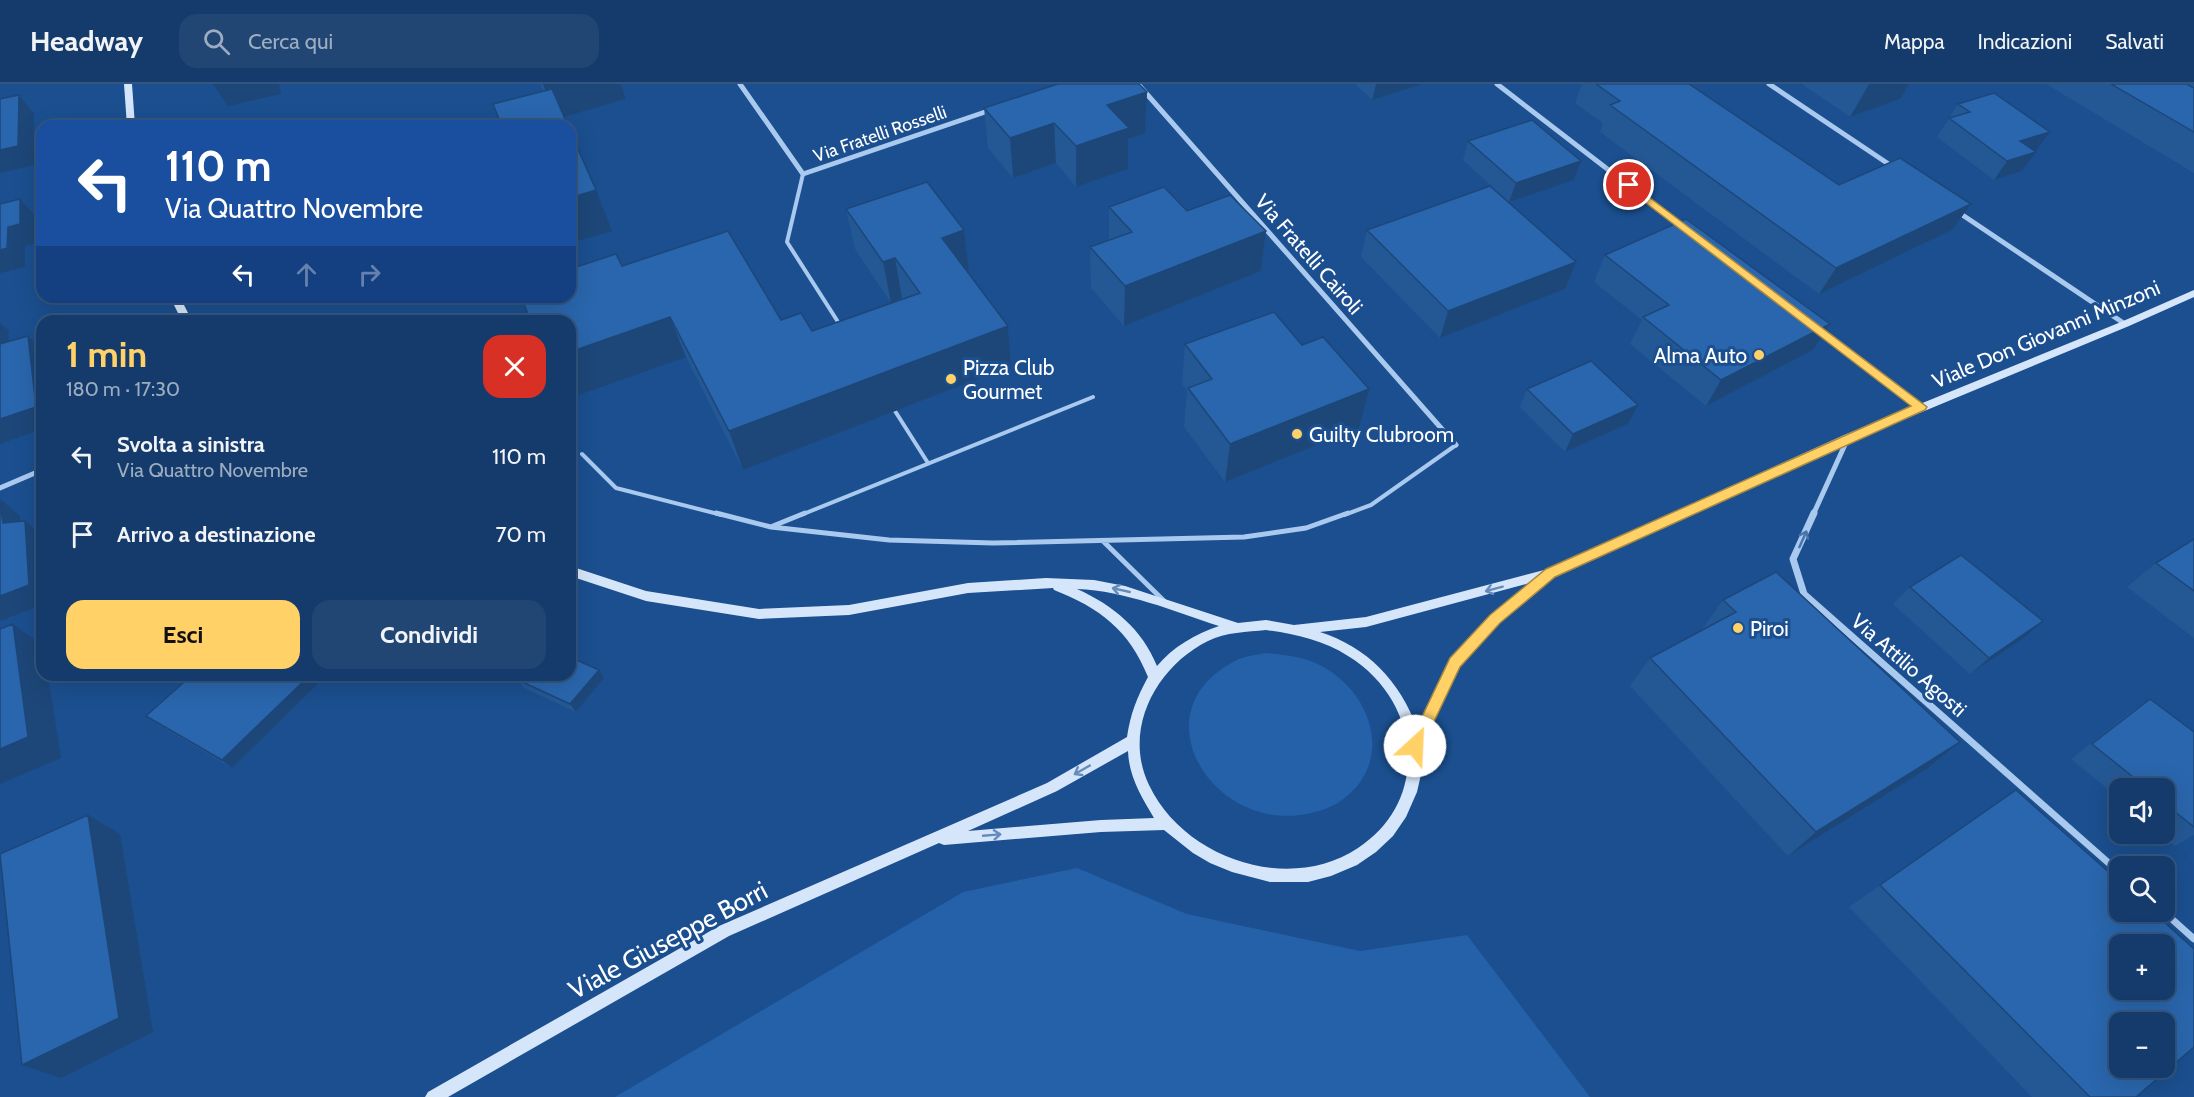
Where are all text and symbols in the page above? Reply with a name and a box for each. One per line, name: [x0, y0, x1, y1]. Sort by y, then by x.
search box: [179, 14, 599, 68]
text: Headway: [30, 24, 143, 58]
icon: search: [200, 25, 233, 58]
text: Cerca qui: [248, 28, 333, 55]
text: Mappa: [1884, 29, 1945, 54]
text: Indicazioni: [1978, 29, 2072, 54]
text: Salvati: [2105, 29, 2164, 54]
street label: Via Fratelli Rosselli: [811, 101, 949, 167]
text: 110 m: [165, 140, 272, 192]
icon: left: [66, 144, 144, 222]
pin: [1603, 159, 1654, 210]
icon: arrive: [1612, 168, 1645, 201]
street label: Via Fratelli Cairoli: [1250, 189, 1368, 319]
text: Via Quattro Novembre: [165, 192, 423, 225]
icon: left: [227, 258, 260, 291]
icon: ahead: [290, 258, 323, 291]
icon: right: [353, 258, 386, 291]
street label: Viale Don Giovanni Minzoni: [1928, 275, 2164, 393]
text: 1 min: [66, 332, 147, 376]
button: close: [483, 335, 546, 398]
place label: Alma Auto: [1654, 343, 1747, 368]
marker: Alma Auto: [1752, 348, 1766, 362]
place label: Pizza Club Gourmet: [963, 355, 1054, 404]
marker: Pizza Club Gourmet: [944, 372, 958, 386]
text: 180 m · 17:30: [66, 377, 180, 401]
place label: Guilty Clubroom: [1309, 422, 1454, 447]
marker: Guilty Clubroom: [1290, 427, 1304, 441]
text: Svolta a sinistra: [117, 431, 265, 458]
icon: left: [66, 440, 99, 473]
text: 110 m: [492, 443, 546, 470]
text: Via Quattro Novembre: [117, 458, 308, 482]
icon: arrive: [66, 518, 99, 551]
text: Arrivo a destinazione: [117, 521, 315, 548]
text: 70 m: [496, 521, 546, 548]
one-way arrow: [1797, 530, 1809, 548]
one-way arrow: [1485, 583, 1504, 595]
one-way arrow: [1111, 584, 1130, 596]
button: Esci: [66, 600, 300, 669]
button: Condividi: [312, 600, 546, 669]
street label: Via Attilio Agosti: [1846, 608, 1972, 722]
place label: Piroi: [1750, 616, 1789, 641]
marker: Piroi: [1731, 621, 1745, 635]
position arrow: [1383, 714, 1447, 778]
one-way arrow: [1074, 764, 1091, 776]
map controls: [2109, 778, 2175, 1078]
button: sound: [2109, 778, 2175, 844]
one-way arrow: [982, 829, 1002, 840]
button: search: [2109, 856, 2175, 922]
street label: Viale Giuseppe Borri: [563, 874, 773, 1006]
button: +: [2109, 934, 2175, 1000]
button: −: [2109, 1012, 2175, 1078]

